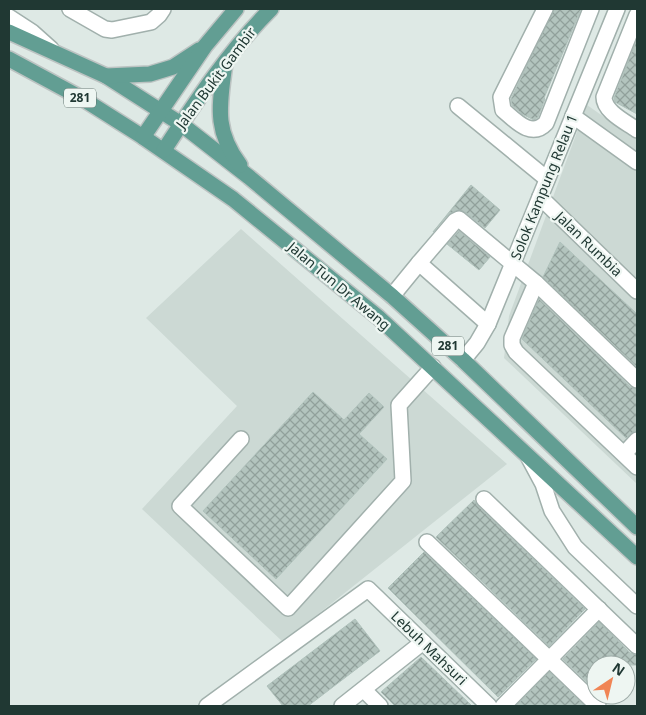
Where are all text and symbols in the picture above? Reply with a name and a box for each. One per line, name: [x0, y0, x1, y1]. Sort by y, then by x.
street label: Jalan Bukit Gambir: [170, 23, 260, 134]
road number: 281: [64, 89, 96, 108]
street label: Solok Kampung Relau 1: [506, 111, 581, 262]
street label: Jalan Rumbia: [550, 206, 627, 280]
street label: Jalan Tun Dr Awang: [283, 236, 395, 334]
road number: 281: [432, 336, 464, 356]
street label: Lebuh Mahsuri: [387, 607, 471, 689]
north arrow: [586, 655, 636, 705]
text: N: [609, 658, 629, 680]

